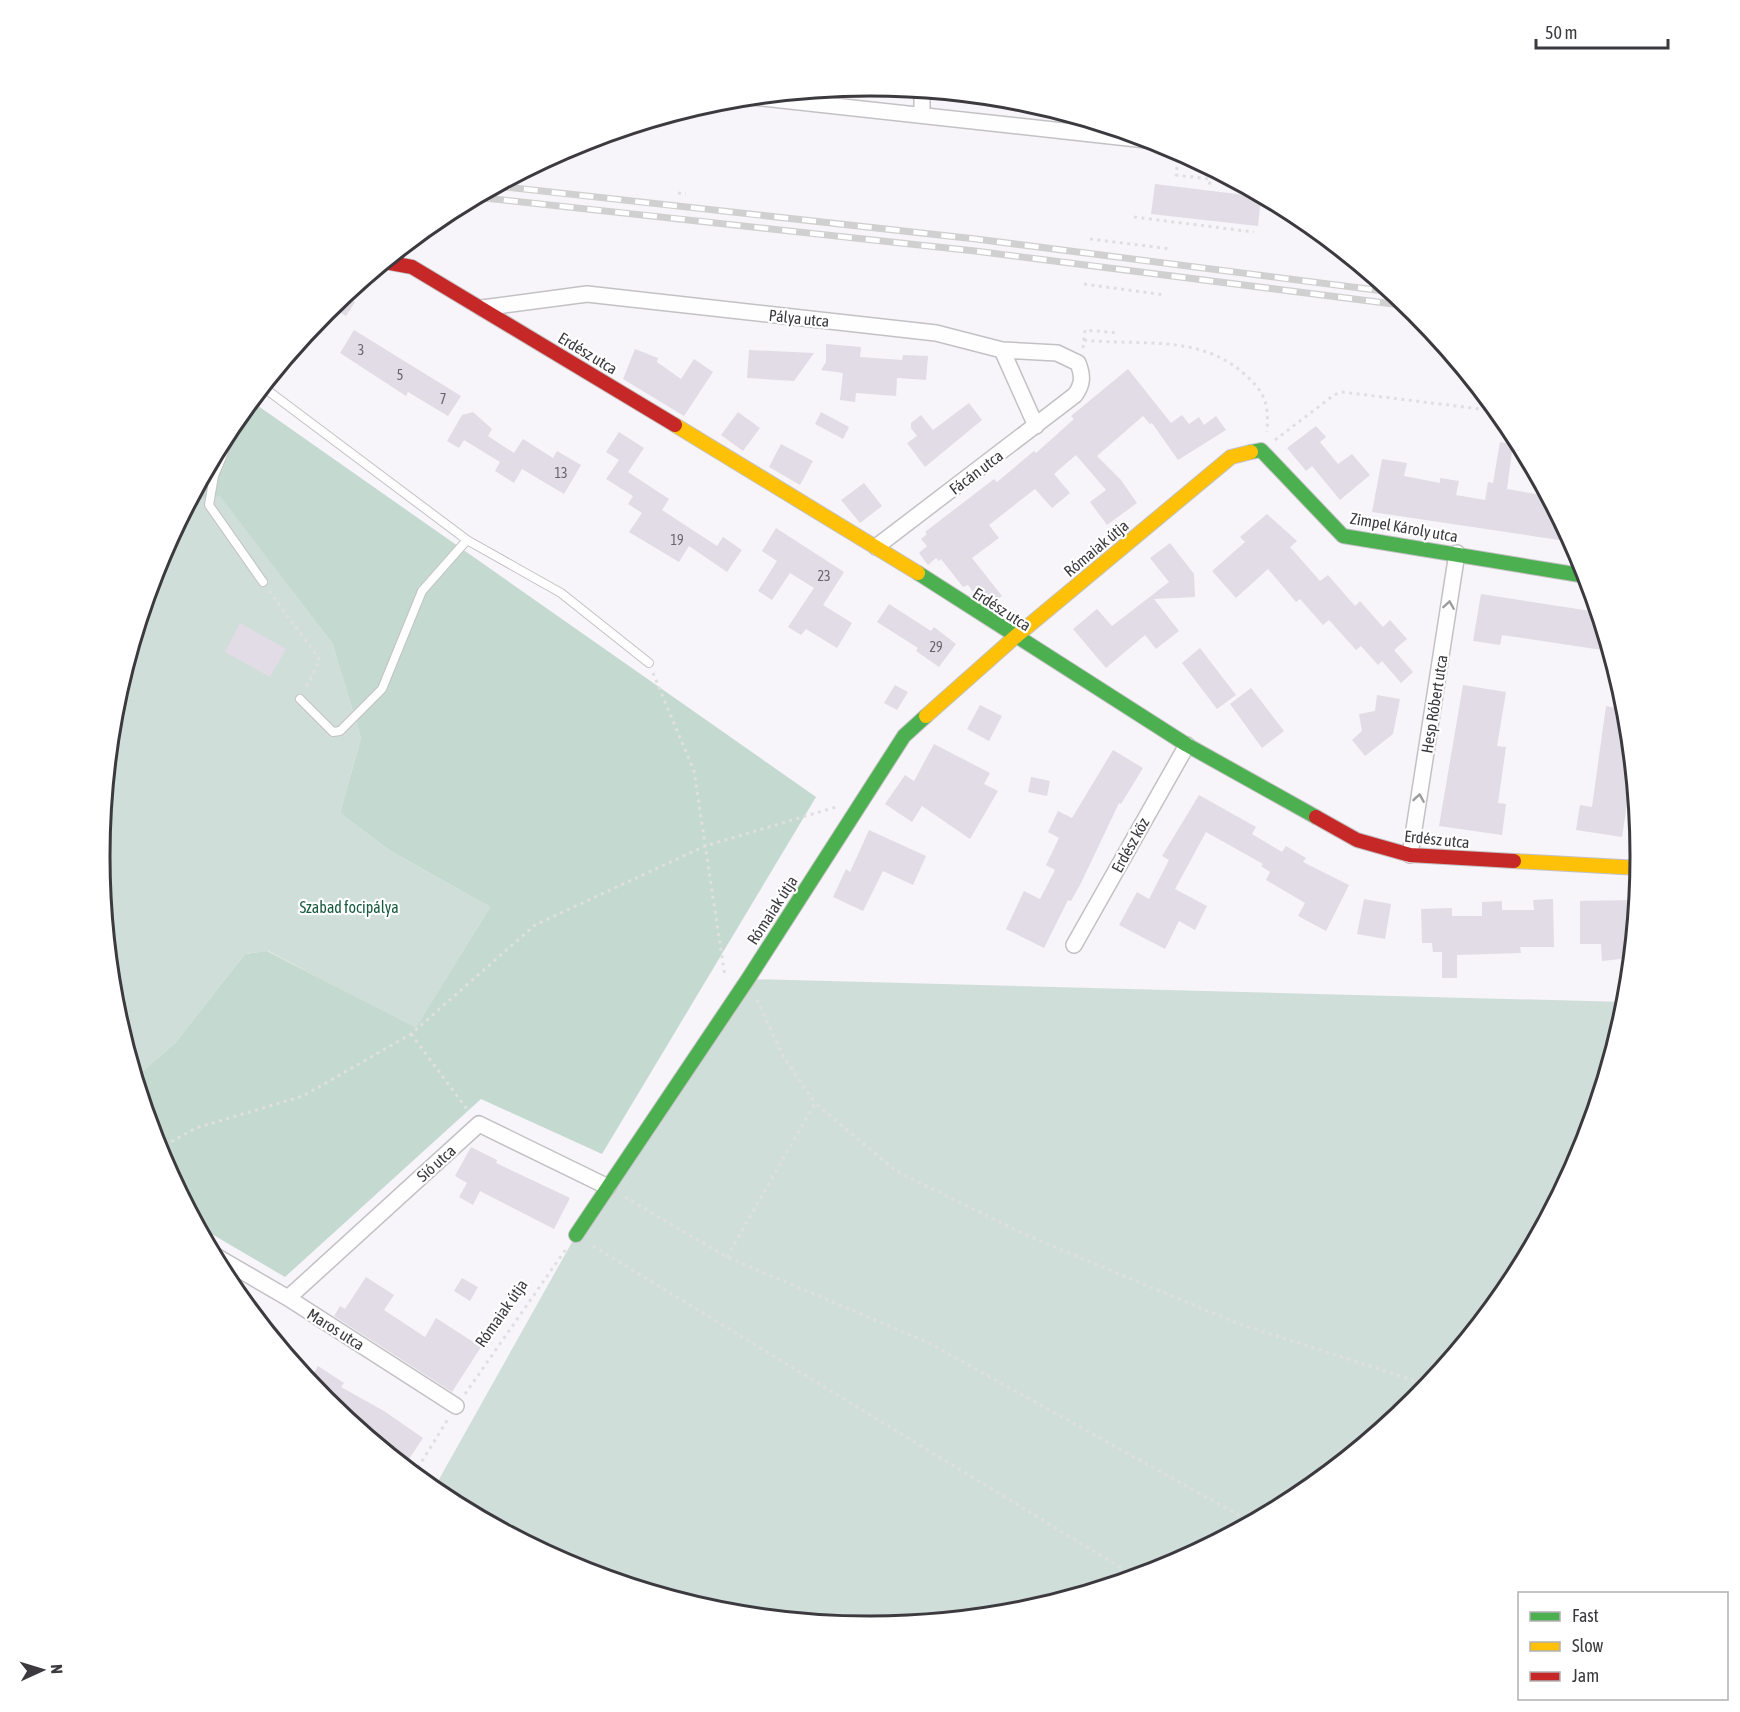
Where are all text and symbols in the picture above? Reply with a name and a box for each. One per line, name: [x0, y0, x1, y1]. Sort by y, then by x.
scale bar: [1536, 12, 1668, 50]
text: 50 m: [1545, 22, 1577, 43]
street label: Pálya utca: [768, 306, 830, 331]
street label: Erdész utca: [555, 328, 621, 378]
house number: 3: [358, 342, 364, 358]
house number: 5: [397, 367, 403, 383]
house number: 7: [440, 391, 446, 407]
street label: Fácán utca: [946, 446, 1006, 498]
house number: 13: [554, 465, 568, 481]
street label: Zimpel Károly utca: [1348, 509, 1459, 546]
street label: Rómaiak útja: [1060, 516, 1132, 581]
house number: 19: [670, 532, 684, 548]
house number: 23: [817, 568, 831, 584]
street label: Erdész utca: [970, 584, 1034, 634]
one-way arrow: [1443, 600, 1455, 610]
house number: 29: [929, 639, 943, 655]
street label: Hesp Róbert utca: [1417, 654, 1452, 755]
one-way arrow: [1413, 793, 1425, 802]
street label: Erdész köz: [1108, 814, 1152, 876]
street label: Erdész utca: [1403, 827, 1471, 851]
street label: Rómaiak útja: [743, 872, 802, 948]
park label: Szabad focipálya: [299, 898, 399, 917]
street label: Sió utca: [413, 1141, 459, 1185]
street label: Rómaiak útja: [471, 1276, 532, 1351]
street label: Maros utca: [304, 1304, 368, 1354]
legend: [1518, 1592, 1728, 1700]
text: Fast: [1572, 1605, 1599, 1626]
text: Slow: [1572, 1635, 1603, 1656]
north arrow: [12, 1640, 72, 1700]
text: N: [48, 1664, 66, 1674]
text: Jam: [1572, 1665, 1599, 1686]

